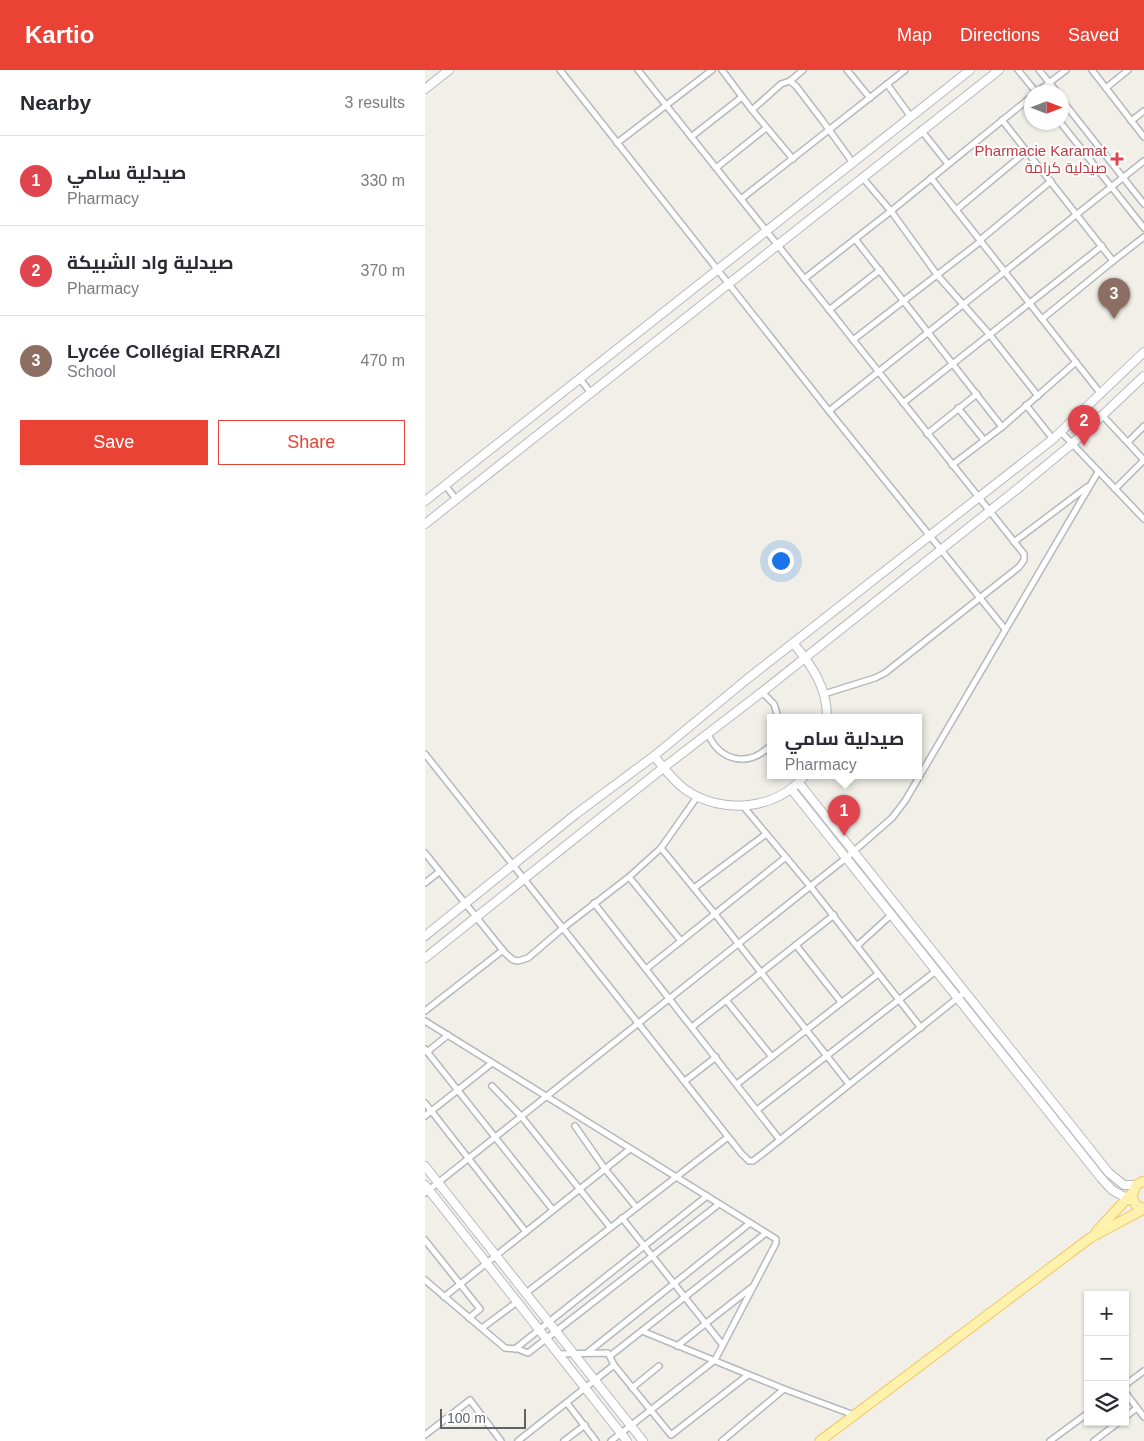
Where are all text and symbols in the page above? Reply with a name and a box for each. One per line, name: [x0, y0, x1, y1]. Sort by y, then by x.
text: Kartio: [25, 21, 94, 48]
text: Map: [897, 25, 932, 45]
text: Directions: [960, 25, 1040, 45]
text: Saved: [1068, 25, 1119, 45]
north arrow: [1024, 85, 1069, 130]
text: Nearby: [20, 91, 91, 114]
text: 3 results: [345, 94, 405, 111]
place label: Pharmacie Karamat صيدلية كرامة: [974, 142, 1108, 177]
marker: Pharmacie Karamat صيدلية كرامة: [1111, 153, 1123, 165]
text: صيدلية سامي: [67, 162, 186, 183]
text: 1: [32, 172, 40, 189]
text: 330 m: [361, 172, 405, 189]
text: Pharmacy: [67, 190, 139, 207]
text: صيدلية واد الشبيكة: [67, 252, 234, 273]
text: 2: [32, 262, 40, 279]
text: 370 m: [361, 262, 405, 279]
pin: 3: [1098, 278, 1130, 319]
text: Pharmacy: [67, 280, 139, 297]
text: Lycée Collégial ERRAZI: [67, 341, 281, 362]
text: 3: [32, 352, 40, 369]
text: 470 m: [361, 352, 405, 369]
text: School: [67, 363, 116, 380]
pin: 2: [1068, 405, 1100, 446]
button: Save: [20, 420, 208, 465]
button: Share: [218, 420, 405, 465]
your location: [768, 548, 794, 574]
popup: [767, 714, 922, 779]
text: صيدلية سامي: [785, 728, 904, 749]
text: Pharmacy: [785, 756, 857, 773]
pin: 1: [828, 795, 860, 836]
map controls: [1084, 1291, 1129, 1426]
button: +: [1084, 1291, 1129, 1336]
button: −: [1084, 1336, 1129, 1381]
button: layers: [1084, 1381, 1129, 1426]
scale bar: [440, 1406, 526, 1429]
text: 100 m: [447, 1410, 486, 1426]

